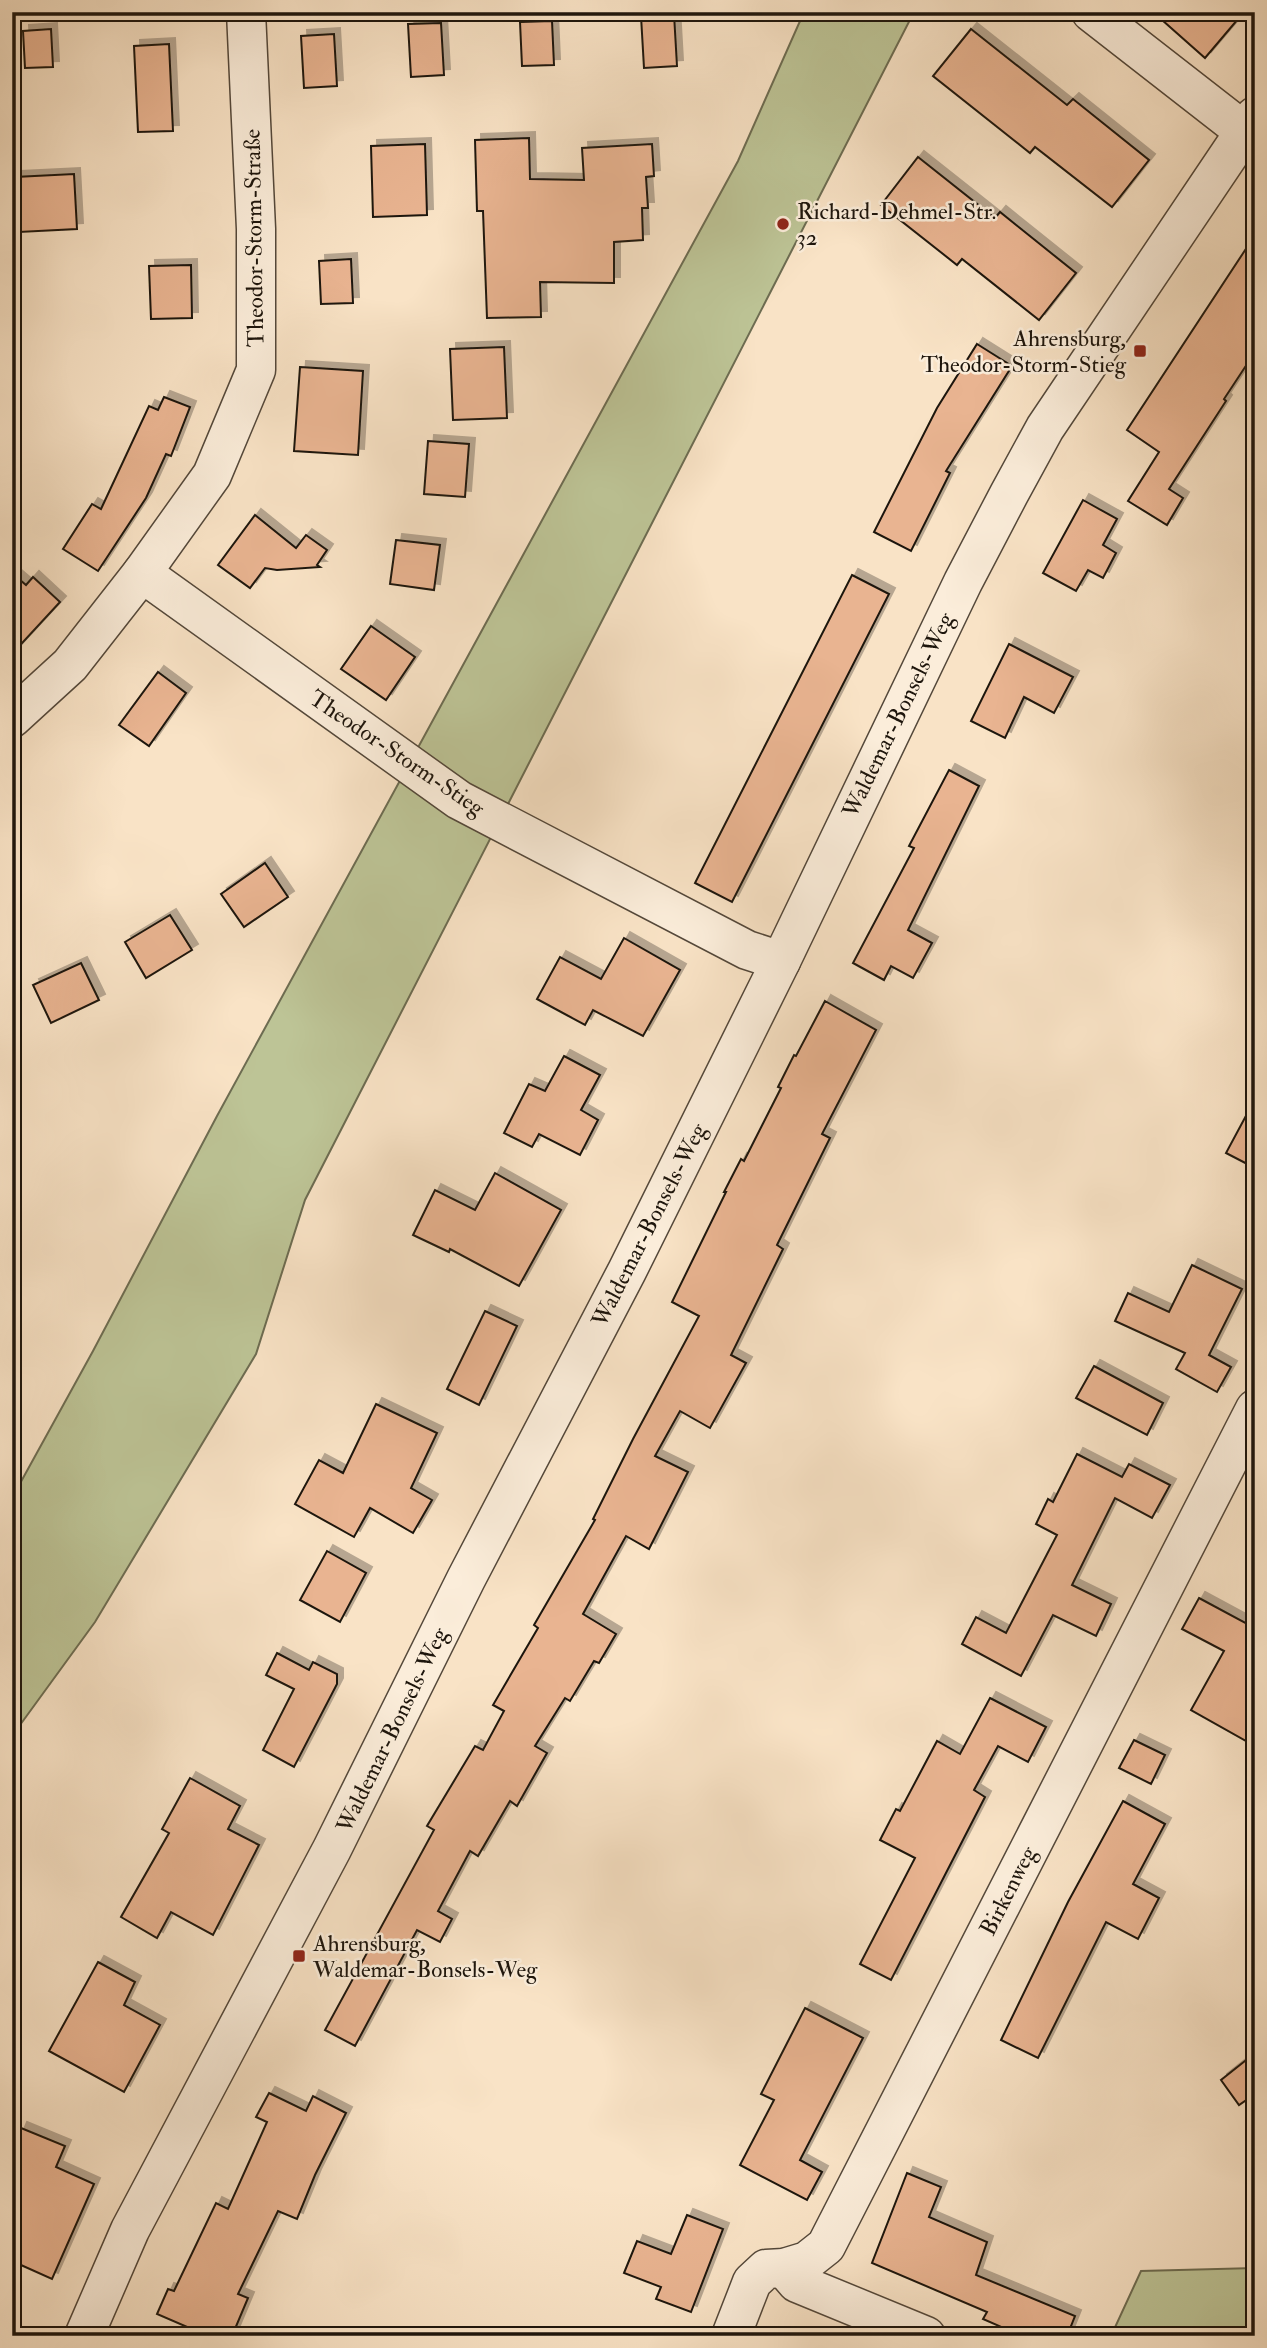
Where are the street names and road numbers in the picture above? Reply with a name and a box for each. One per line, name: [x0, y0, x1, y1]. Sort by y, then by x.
street label: Theodor-Storm-Straße: [238, 128, 270, 347]
street label: Waldemar-Bonsels-Weg: [835, 607, 961, 823]
street label: Theodor-Storm-Stieg: [304, 684, 491, 823]
street label: Waldemar-Bonsels-Weg: [585, 1118, 713, 1332]
street label: Waldemar-Bonsels-Weg: [329, 1622, 455, 1838]
street label: Birkenweg: [973, 1841, 1043, 1941]

